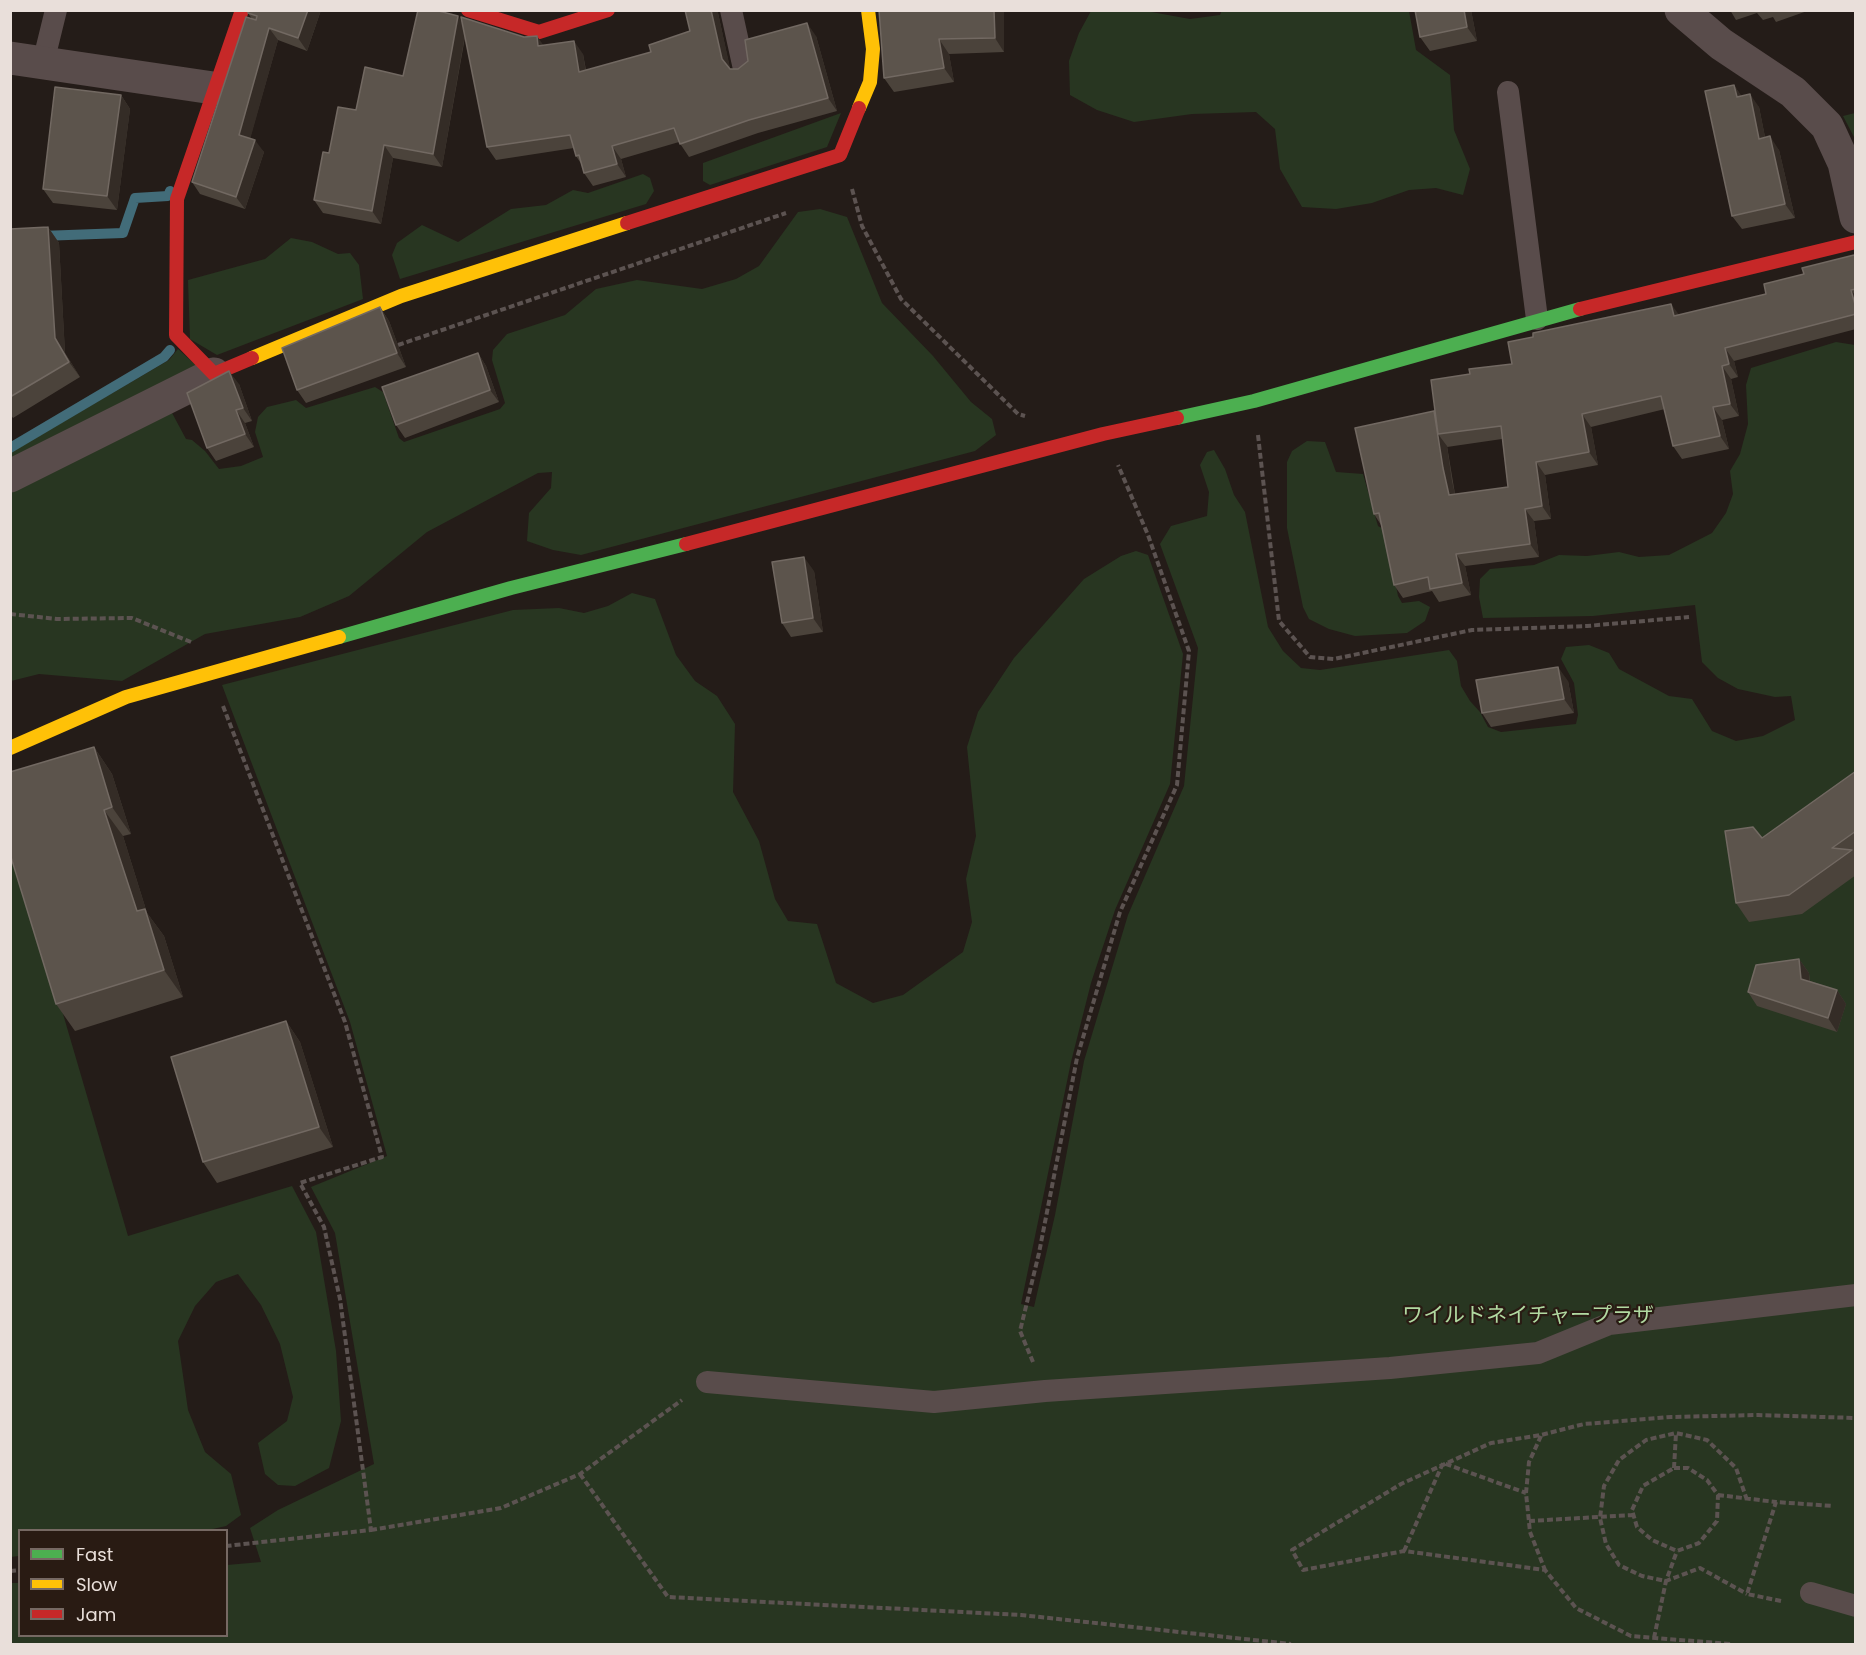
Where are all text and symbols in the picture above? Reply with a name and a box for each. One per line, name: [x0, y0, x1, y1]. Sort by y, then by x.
park label: ワイルドネイチャープラザ: [1402, 1304, 1654, 1330]
legend: [18, 1529, 228, 1637]
text: Fast: [76, 1542, 113, 1567]
text: Slow: [76, 1572, 117, 1597]
text: Jam: [76, 1602, 116, 1627]

